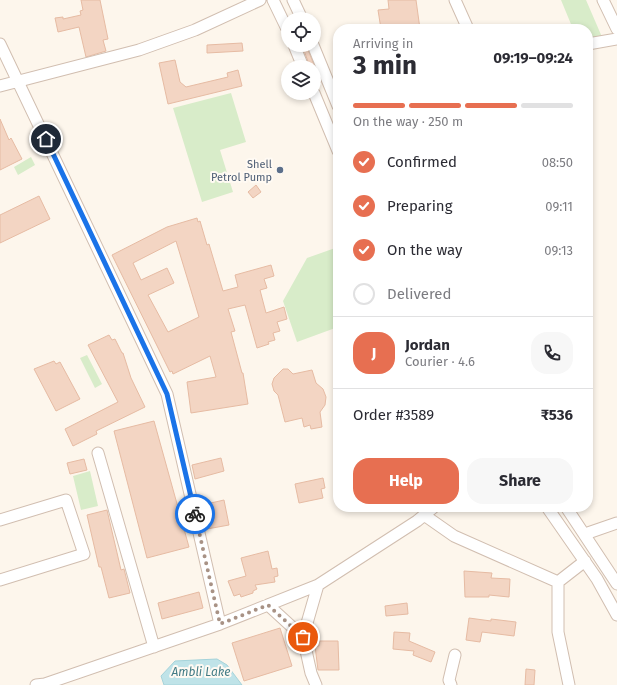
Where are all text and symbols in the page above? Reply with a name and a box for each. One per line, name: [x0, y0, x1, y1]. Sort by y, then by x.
map controls: [281, 12, 321, 100]
button: locate: [281, 12, 321, 52]
text: Arriving in: [353, 36, 413, 51]
text: 09:19–09:24: [493, 49, 573, 67]
text: 3 min: [353, 50, 417, 81]
button: layers: [281, 60, 321, 100]
text: On the way · 250 m: [353, 114, 463, 129]
pin: [29, 122, 63, 156]
icon: home: [35, 128, 57, 150]
icon: check: [353, 151, 375, 173]
text: Confirmed: [387, 153, 457, 171]
text: 08:50: [542, 155, 573, 170]
place label: Shell Petrol Pump: [211, 158, 272, 184]
marker: Shell Petrol Pump: [275, 165, 285, 175]
icon: check: [353, 195, 375, 217]
text: Preparing: [387, 197, 452, 215]
text: 09:11: [545, 199, 573, 214]
icon: check: [353, 239, 375, 261]
text: On the way: [387, 241, 462, 259]
text: 09:13: [544, 243, 573, 258]
text: Delivered: [387, 285, 451, 303]
button: phone: [531, 332, 573, 374]
text: Jordan: [405, 336, 450, 354]
text: J: [372, 344, 376, 362]
text: Courier · 4.6: [405, 354, 475, 369]
text: Order #3589: [353, 406, 434, 424]
text: ₹536: [541, 406, 573, 424]
button: Help: [353, 458, 459, 504]
button: Share: [467, 458, 573, 504]
courier: [175, 494, 215, 534]
icon: bike: [184, 503, 206, 525]
pin: [286, 620, 320, 654]
icon: bag: [292, 626, 314, 648]
water label: Ambli Lake: [170, 665, 231, 679]

